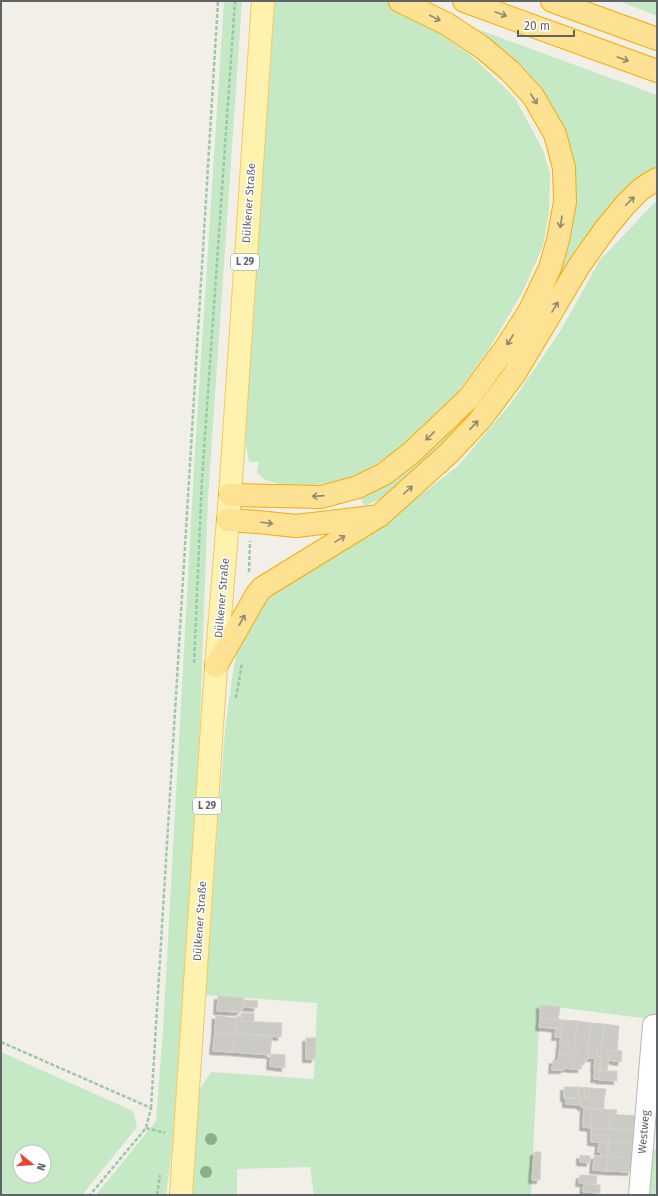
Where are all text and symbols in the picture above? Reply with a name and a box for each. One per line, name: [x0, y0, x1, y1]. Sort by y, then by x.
one-way arrow: [494, 11, 506, 19]
scale bar: [518, 12, 574, 38]
one-way arrow: [429, 14, 441, 22]
text: 20 m: [524, 19, 550, 33]
one-way arrow: [616, 55, 628, 63]
one-way arrow: [530, 94, 538, 105]
street label: Dülkener Straße: [240, 163, 258, 243]
one-way arrow: [625, 196, 635, 206]
one-way arrow: [557, 215, 565, 228]
road number: L 29: [231, 254, 259, 270]
one-way arrow: [551, 301, 559, 313]
one-way arrow: [506, 335, 515, 346]
one-way arrow: [469, 421, 478, 431]
one-way arrow: [424, 431, 435, 440]
one-way arrow: [403, 485, 413, 494]
one-way arrow: [312, 493, 325, 500]
one-way arrow: [260, 519, 273, 526]
one-way arrow: [334, 535, 346, 543]
street label: Dülkener Straße: [212, 557, 232, 638]
one-way arrow: [239, 614, 247, 626]
road number: L 29: [193, 798, 221, 814]
street label: Dülkener Straße: [191, 881, 209, 961]
street label: Westweg: [636, 1109, 652, 1154]
north arrow: [12, 1144, 52, 1184]
text: N: [34, 1161, 48, 1172]

